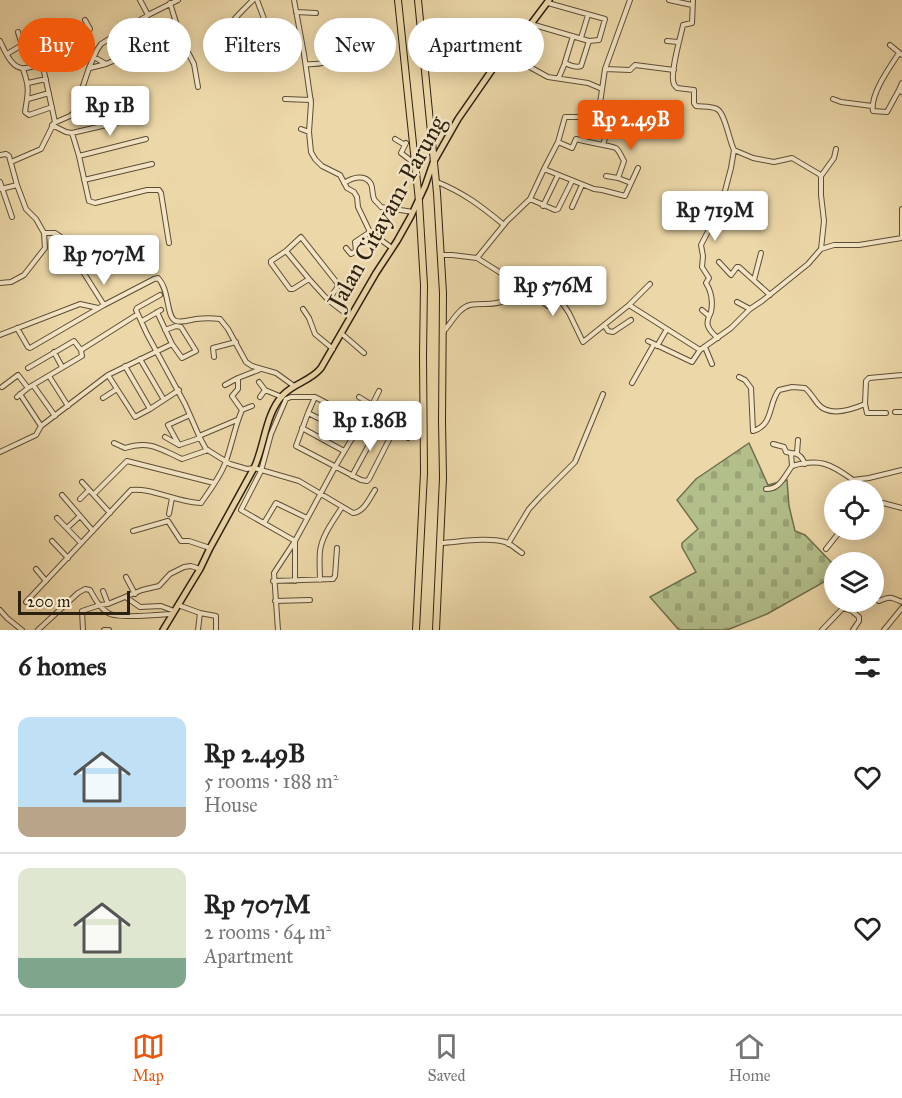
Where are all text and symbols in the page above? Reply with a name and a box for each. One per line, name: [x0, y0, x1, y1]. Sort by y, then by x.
chip: Buy: [18, 18, 95, 72]
chip: Rent: [107, 18, 191, 72]
chip: Filters: [203, 18, 302, 72]
chip: New: [314, 18, 396, 72]
chip: Apartment: [408, 18, 544, 72]
pin: Rp 1B: [68, 86, 152, 137]
text: Rp 1B: [85, 93, 135, 117]
pin: Rp 2.49B: [569, 100, 693, 151]
text: Rp 2.49B: [592, 107, 670, 131]
street label: Jalan Citayam-Parung: [320, 110, 453, 316]
pin: Rp 719M: [660, 191, 770, 242]
text: Rp 719M: [676, 198, 754, 222]
pin: Rp 707M: [49, 235, 159, 286]
text: Rp 707M: [63, 242, 145, 266]
pin: Rp 576M: [498, 266, 608, 317]
text: Rp 576M: [513, 273, 593, 297]
pin: Rp 1.86B: [308, 401, 432, 452]
text: Rp 1.86B: [333, 408, 407, 432]
map controls: [824, 480, 884, 612]
button: locate: [824, 480, 884, 540]
button: layers: [824, 552, 884, 612]
scale bar: [18, 588, 130, 616]
text: 200 m: [27, 592, 70, 611]
text: 6 homes: [18, 650, 107, 682]
icon: filters: [851, 650, 884, 683]
text: Rp 2.49B: [204, 737, 306, 769]
icon: home: [66, 741, 138, 813]
icon: heart: [851, 761, 884, 794]
text: 5 rooms · 188 m²: [204, 769, 339, 793]
text: House: [204, 793, 258, 817]
text: Rp 707M: [204, 888, 311, 920]
icon: home: [66, 892, 138, 964]
icon: heart: [851, 912, 884, 945]
text: 2 rooms · 64 m²: [204, 920, 331, 944]
text: Apartment: [204, 944, 293, 968]
tab: Map: [132, 1030, 165, 1085]
tab: Saved: [428, 1030, 466, 1085]
tab: Home: [729, 1030, 770, 1085]

